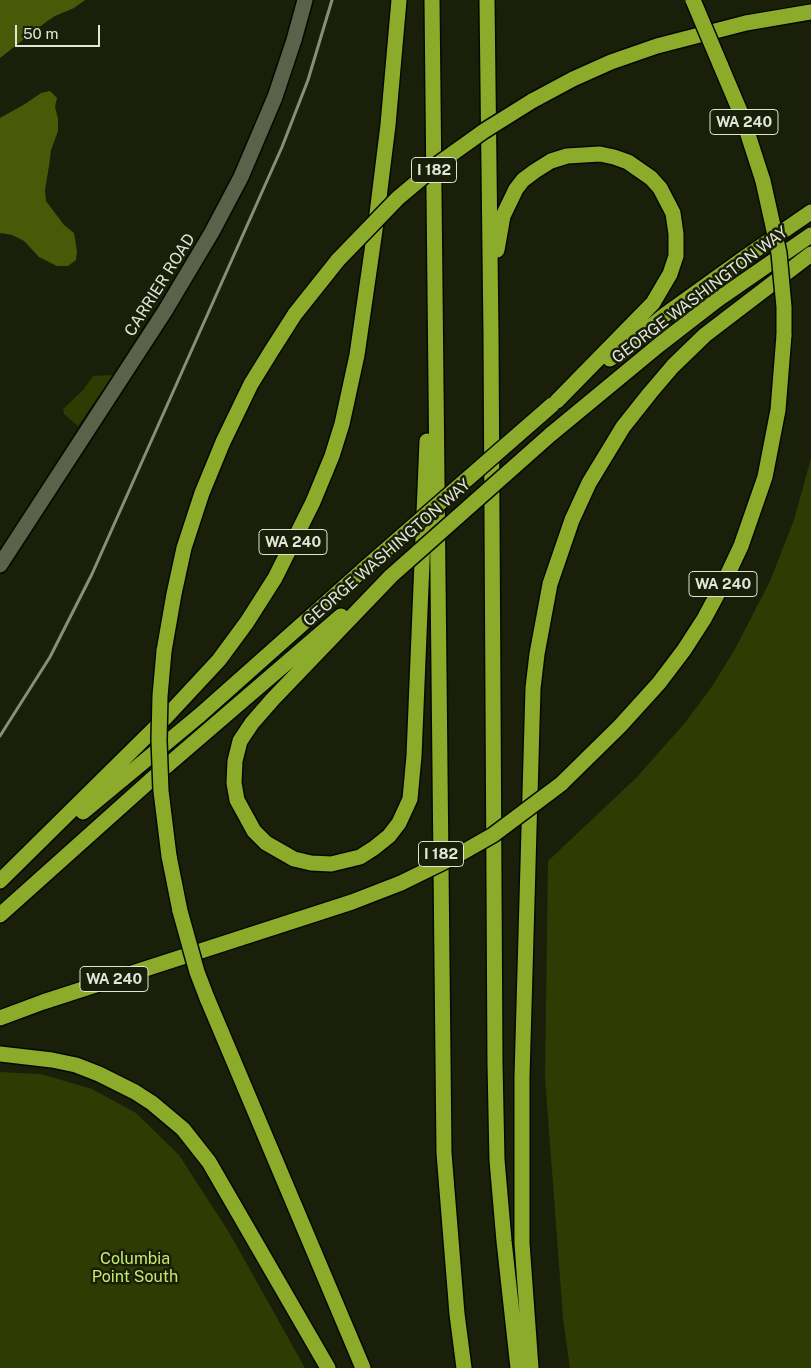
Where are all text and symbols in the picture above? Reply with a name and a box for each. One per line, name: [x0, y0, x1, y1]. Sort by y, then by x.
scale bar: [18, 15, 102, 47]
text: 50 m: [23, 25, 58, 42]
road number: WA 240: [710, 110, 778, 134]
road number: I 182: [412, 158, 456, 182]
street label: GEORGE WASHINGTON WAY: [608, 223, 792, 367]
street label: CARRIER ROAD: [121, 230, 199, 340]
street label: GEORGE WASHINGTON WAY: [300, 475, 474, 631]
road number: WA 240: [259, 530, 327, 554]
road number: WA 240: [689, 572, 757, 596]
road number: I 182: [418, 842, 464, 866]
road number: WA 240: [80, 966, 148, 992]
park label: Columbia Point South: [92, 1249, 178, 1287]

